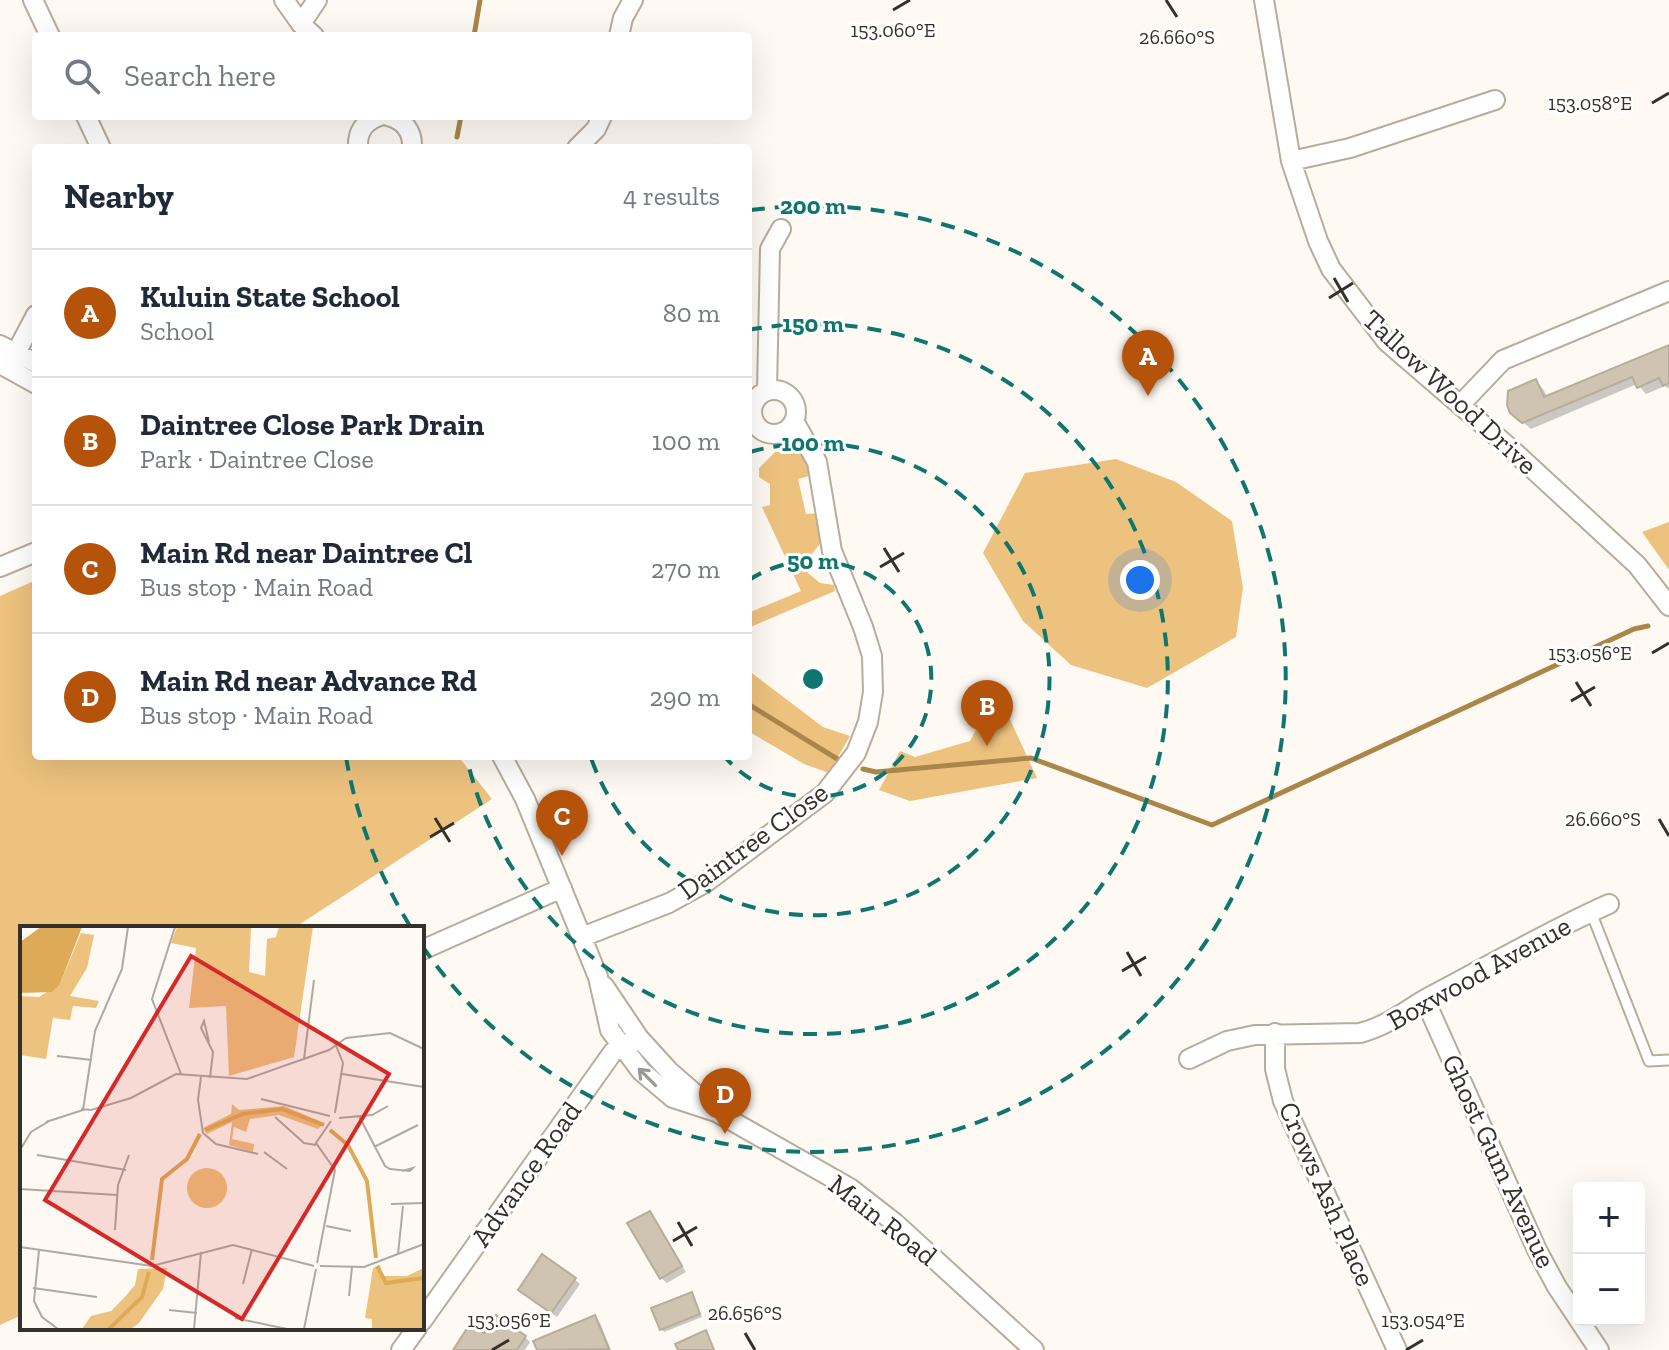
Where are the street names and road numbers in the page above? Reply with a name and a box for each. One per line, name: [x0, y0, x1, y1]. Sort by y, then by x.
street label: Tallow Wood Drive: [1356, 303, 1544, 481]
street label: Daintree Close: [672, 776, 834, 906]
street label: Boxwood Avenue: [1382, 909, 1576, 1037]
street label: Ghost Gum Avenue: [1435, 1049, 1563, 1273]
street label: Advance Road: [464, 1095, 588, 1253]
street label: Crows Ash Place: [1272, 1097, 1382, 1291]
street label: Main Road: [822, 1167, 944, 1273]

